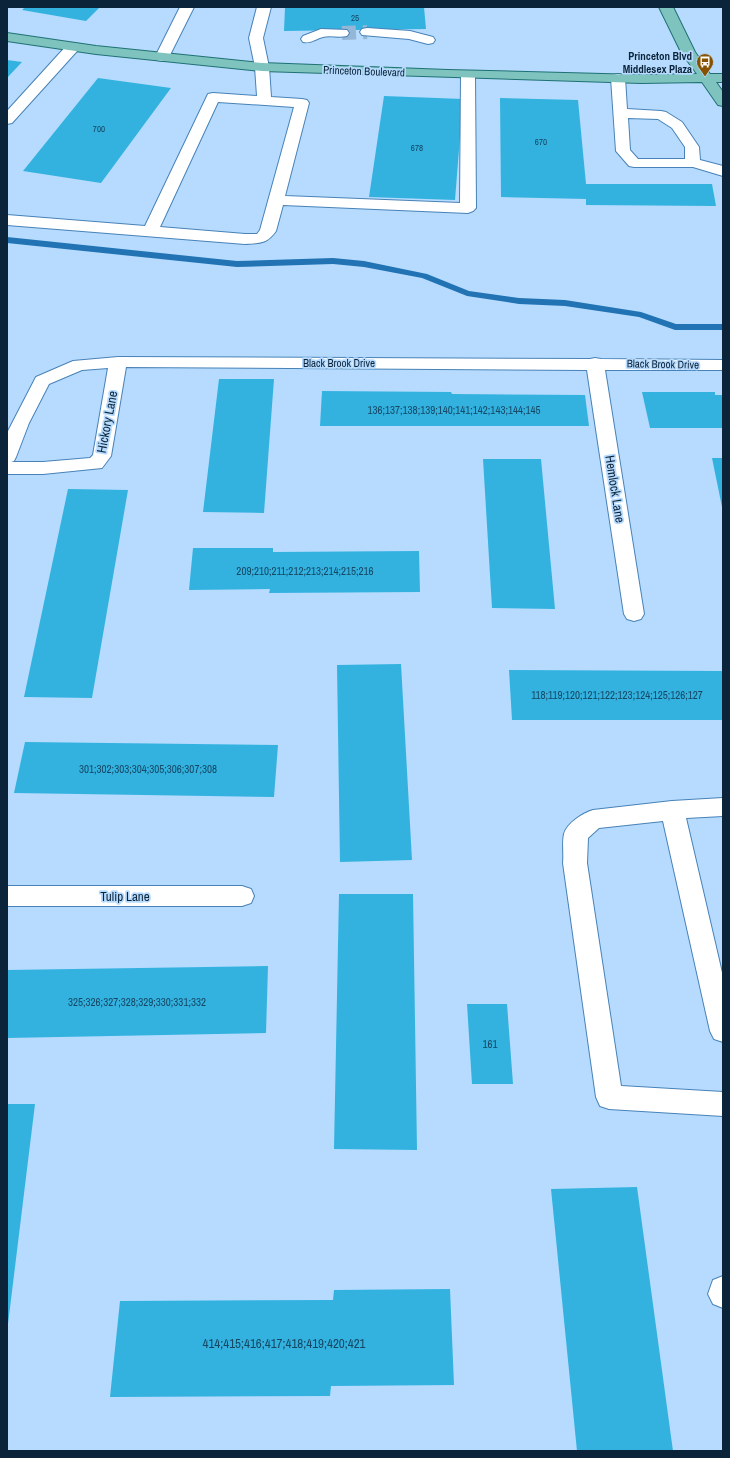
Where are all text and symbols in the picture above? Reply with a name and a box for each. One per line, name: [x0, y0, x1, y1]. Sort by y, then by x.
house number: 25: [351, 12, 359, 24]
place label: Princeton Blvd Middlesex Plaza: [623, 49, 692, 76]
bus stop icon: Princeton Blvd Middlesex Plaza: [695, 52, 715, 77]
street label: Princeton Boulevard: [323, 63, 405, 79]
house number: 700: [93, 123, 105, 135]
house number: 670: [535, 136, 547, 148]
house number: 678: [411, 142, 423, 154]
street label: Black Brook Drive: [303, 356, 375, 370]
street label: Black Brook Drive: [627, 356, 699, 372]
street label: Hickory Lane: [93, 389, 121, 454]
house number: 136;137;138;139;140;141;142;143;144;145: [367, 403, 541, 417]
street label: Hemlock Lane: [601, 454, 629, 524]
house number: 209;210;211;212;213;214;215;216: [236, 564, 374, 578]
house number: 118;119;120;121;122;123;124;125;126;127: [531, 688, 703, 702]
house number: 301;302;303;304;305;306;307;308: [79, 762, 217, 776]
street label: Tulip Lane: [100, 888, 150, 905]
house number: 325;326;327;328;329;330;331;332: [68, 995, 206, 1009]
house number: 161: [482, 1037, 498, 1051]
house number: 414;415;416;417;418;419;420;421: [202, 1335, 366, 1352]

